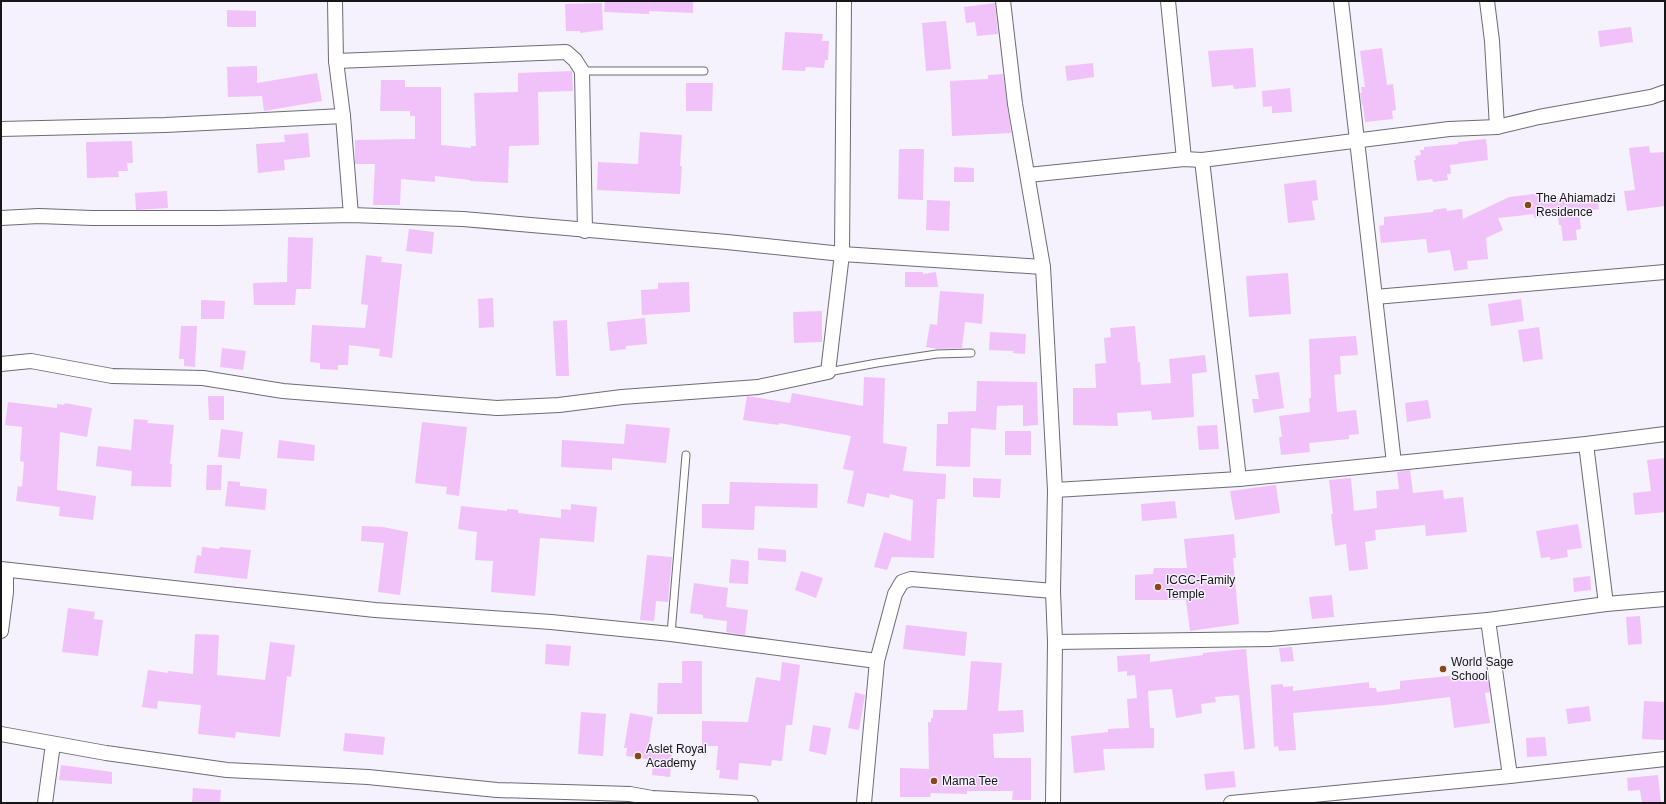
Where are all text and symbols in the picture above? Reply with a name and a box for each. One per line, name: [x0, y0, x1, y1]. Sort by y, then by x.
place label: The Ahiamadzi Residence: [1536, 191, 1615, 219]
marker: The Ahiamadzi Residence: [1523, 200, 1533, 210]
place label: ICGC-Family Temple: [1166, 573, 1235, 601]
marker: ICGC-Family Temple: [1153, 582, 1163, 592]
place label: World Sage School: [1451, 655, 1514, 683]
marker: World Sage School: [1438, 664, 1448, 674]
place label: Aslet Royal Academy: [646, 742, 707, 770]
marker: Aslet Royal Academy: [633, 751, 643, 761]
place label: Mama Tee: [942, 774, 998, 788]
marker: Mama Tee: [929, 776, 939, 786]

